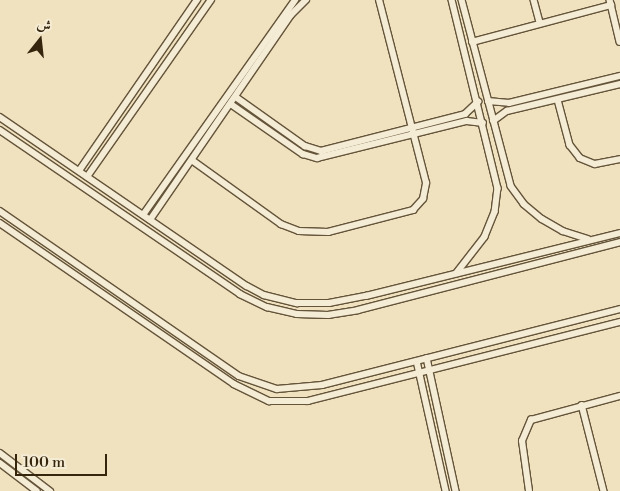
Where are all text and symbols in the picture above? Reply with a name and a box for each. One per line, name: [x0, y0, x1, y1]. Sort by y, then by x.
north arrow: [15, 15, 65, 65]
text: ش: [35, 15, 53, 36]
scale bar: [18, 444, 110, 476]
text: 100 m: [23, 453, 65, 472]

